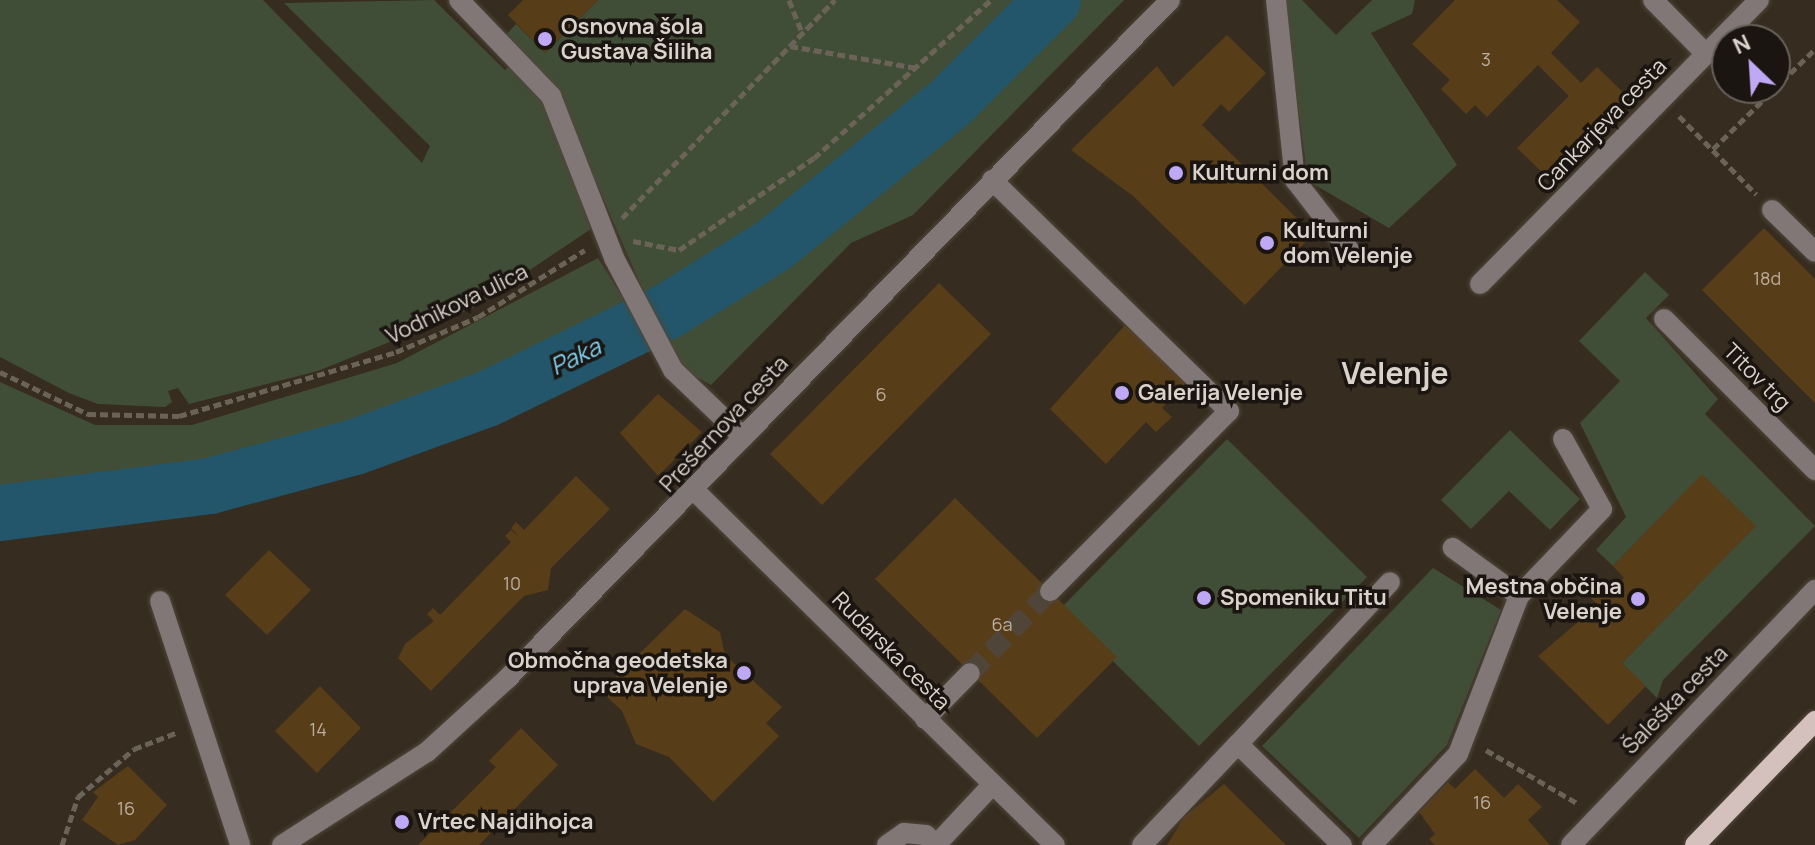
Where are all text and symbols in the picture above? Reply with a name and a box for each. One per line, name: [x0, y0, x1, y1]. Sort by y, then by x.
place label: Osnovna šola Gustava Šiliha: [561, 13, 713, 64]
north arrow: [1711, 24, 1791, 104]
text: N: [1728, 27, 1755, 61]
marker: Osnovna šola Gustava Šiliha: [536, 30, 554, 48]
house number: 3: [1481, 48, 1491, 70]
street label: Cankarjeva cesta: [1532, 53, 1672, 197]
place label: Kulturni dom: [1192, 160, 1329, 186]
marker: Kulturni dom: [1167, 164, 1185, 182]
place label: Kulturni dom Velenje: [1283, 217, 1413, 268]
marker: Kulturni dom Velenje: [1258, 234, 1276, 252]
street label: Vodnikova ulica: [382, 258, 532, 350]
house number: 18d: [1753, 267, 1781, 289]
water label: Paka: [545, 332, 605, 380]
street label: Titov trg: [1718, 338, 1796, 416]
street label: Prešernova cesta: [654, 351, 794, 497]
district label: Velenje: [1342, 355, 1448, 391]
place label: Galerija Velenje: [1138, 380, 1303, 406]
house number: 6: [875, 383, 887, 405]
marker: Galerija Velenje: [1113, 384, 1131, 402]
house number: 10: [503, 572, 521, 594]
place label: Mestna občina Velenje: [1466, 573, 1622, 624]
place label: Spomeniku Titu: [1220, 585, 1387, 611]
street label: Rudarska cesta: [826, 586, 956, 716]
marker: Spomeniku Titu: [1195, 589, 1213, 607]
marker: Mestna občina Velenje: [1629, 590, 1647, 608]
house number: 6a: [991, 613, 1013, 635]
street label: Šaleška cesta: [1617, 640, 1733, 760]
place label: Območna geodetska uprava Velenje: [508, 647, 728, 698]
marker: Območna geodetska uprava Velenje: [735, 664, 753, 682]
house number: 14: [309, 718, 327, 740]
house number: 16: [1473, 791, 1491, 813]
house number: 16: [117, 797, 135, 819]
place label: Vrtec Najdihojca: [418, 809, 594, 835]
marker: Vrtec Najdihojca: [393, 813, 411, 831]

